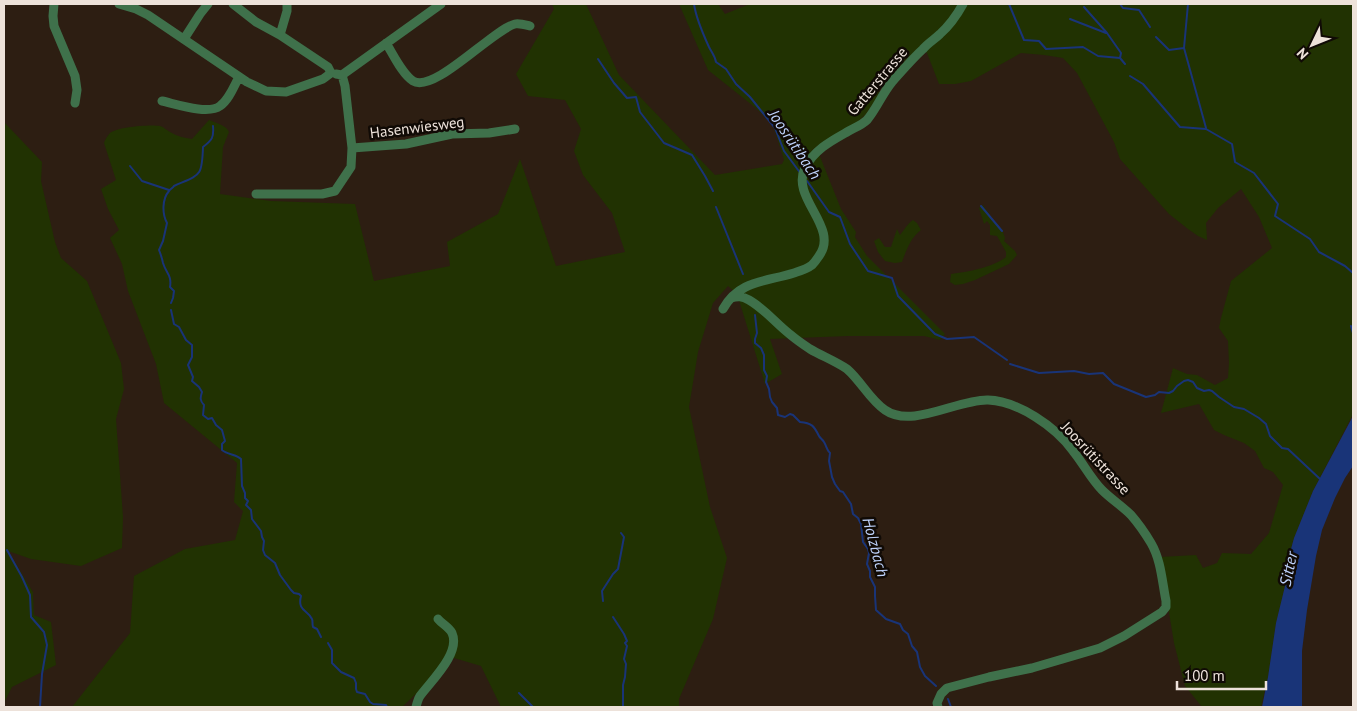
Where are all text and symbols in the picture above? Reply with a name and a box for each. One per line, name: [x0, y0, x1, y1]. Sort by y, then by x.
north arrow: [1287, 20, 1337, 70]
street label: Gatterstrasse: [843, 43, 911, 119]
text: N: [1293, 44, 1312, 63]
water label: Joosrütibach: [764, 104, 826, 183]
street label: Hasenwiesweg: [369, 112, 465, 142]
street label: Joosrütistrasse: [1057, 417, 1135, 499]
water label: Holzbach: [858, 515, 894, 579]
water label: Sitter: [1275, 548, 1302, 588]
scale bar: [1177, 658, 1266, 690]
text: 100 m: [1184, 666, 1225, 685]

